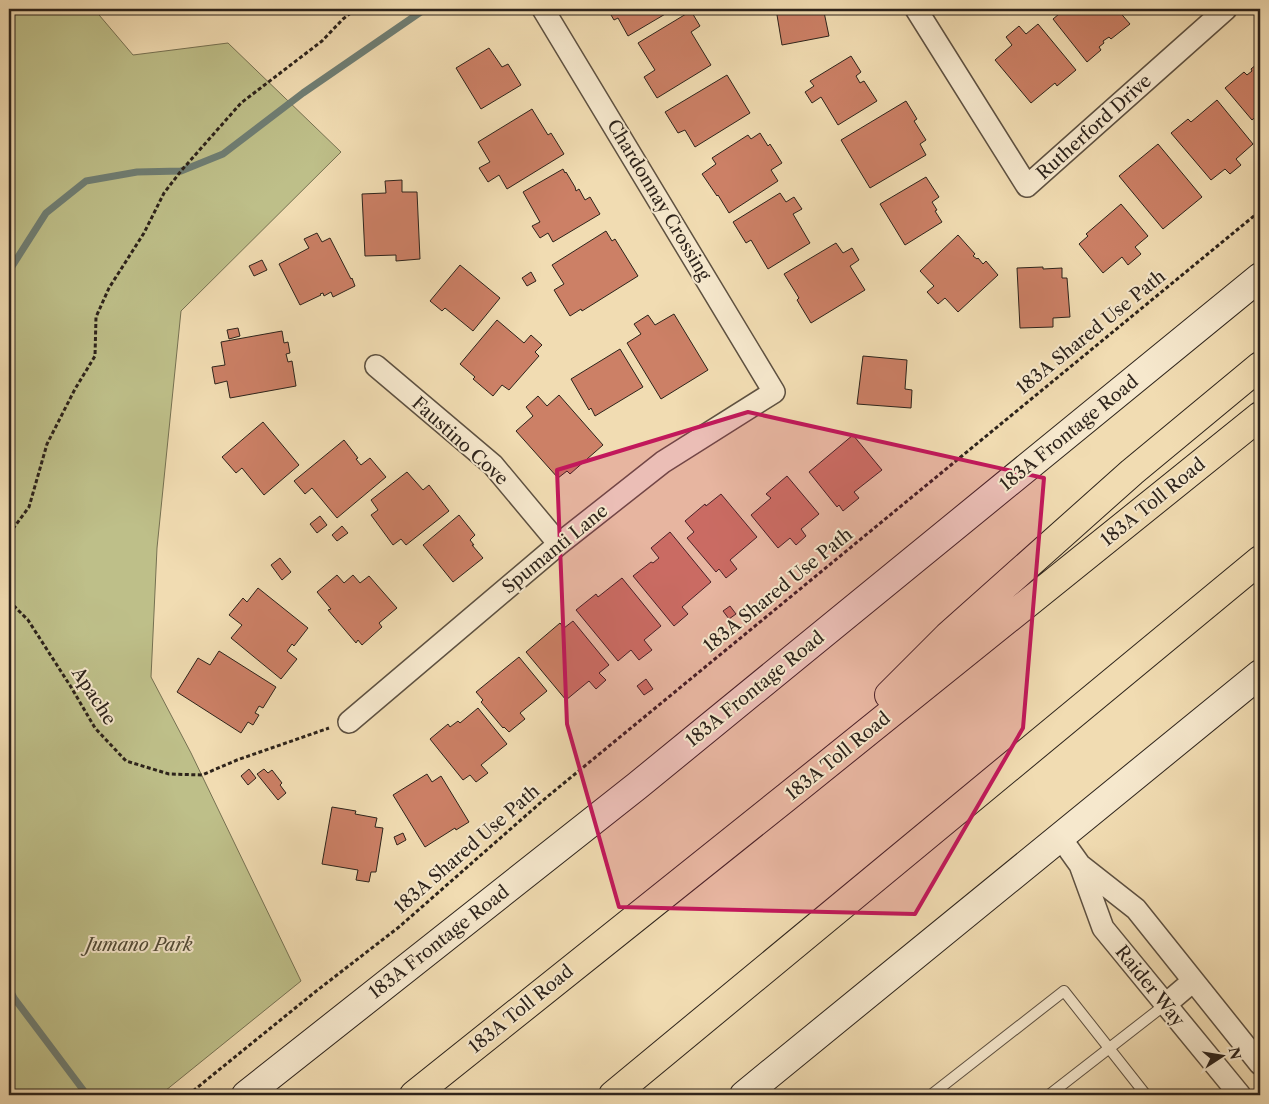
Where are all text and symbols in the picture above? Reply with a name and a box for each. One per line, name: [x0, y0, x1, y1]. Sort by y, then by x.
street label: Rutherford Drive: [1032, 70, 1156, 184]
street label: Chardonnay Crossing: [602, 115, 716, 285]
street label: 183A Shared Use Path: [1012, 265, 1170, 399]
street label: 183A Frontage Road: [995, 370, 1143, 496]
street label: Faustino Cove: [407, 392, 513, 490]
street label: 183A Toll Road: [1096, 453, 1210, 551]
street label: Spumanti Lane: [498, 500, 612, 598]
street label: 183A Shared Use Path: [699, 523, 857, 657]
street label: 183A Frontage Road: [681, 626, 829, 752]
street label: Apache: [67, 662, 121, 729]
street label: 183A Toll Road: [781, 707, 895, 805]
street label: 183A Shared Use Path: [390, 780, 544, 918]
street label: 183A Frontage Road: [365, 880, 513, 1003]
park label: Jumano Park: [80, 934, 193, 956]
street label: Raider Way: [1111, 941, 1190, 1032]
street label: 183A Toll Road: [464, 960, 578, 1058]
north arrow: [1196, 1032, 1246, 1082]
text: N: [1225, 1045, 1245, 1061]

